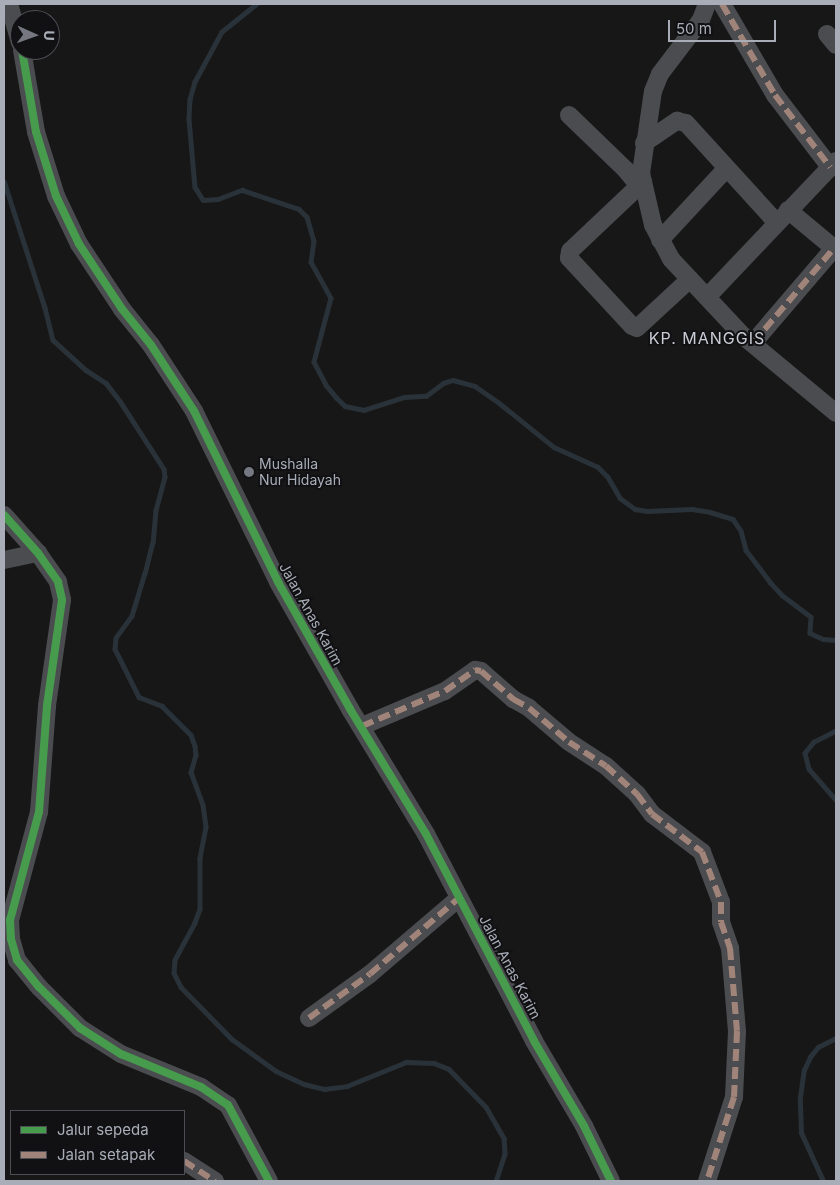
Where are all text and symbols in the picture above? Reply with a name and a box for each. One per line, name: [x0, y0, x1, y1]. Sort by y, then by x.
north arrow: [10, 10, 60, 60]
scale bar: [670, 10, 778, 42]
text: 50 m: [676, 19, 712, 38]
text: U: [41, 30, 58, 41]
district label: KP. MANGGIS: [647, 328, 767, 348]
place label: Mushalla Nur Hidayah: [259, 456, 341, 488]
marker: Mushalla Nur Hidayah: [243, 466, 255, 478]
street label: Jalan Anas Karim: [276, 560, 346, 668]
street label: Jalan Anas Karim: [476, 912, 544, 1022]
legend: [10, 1110, 185, 1175]
text: Jalur sepeda: [57, 1120, 149, 1139]
text: Jalan setapak: [57, 1145, 155, 1164]

